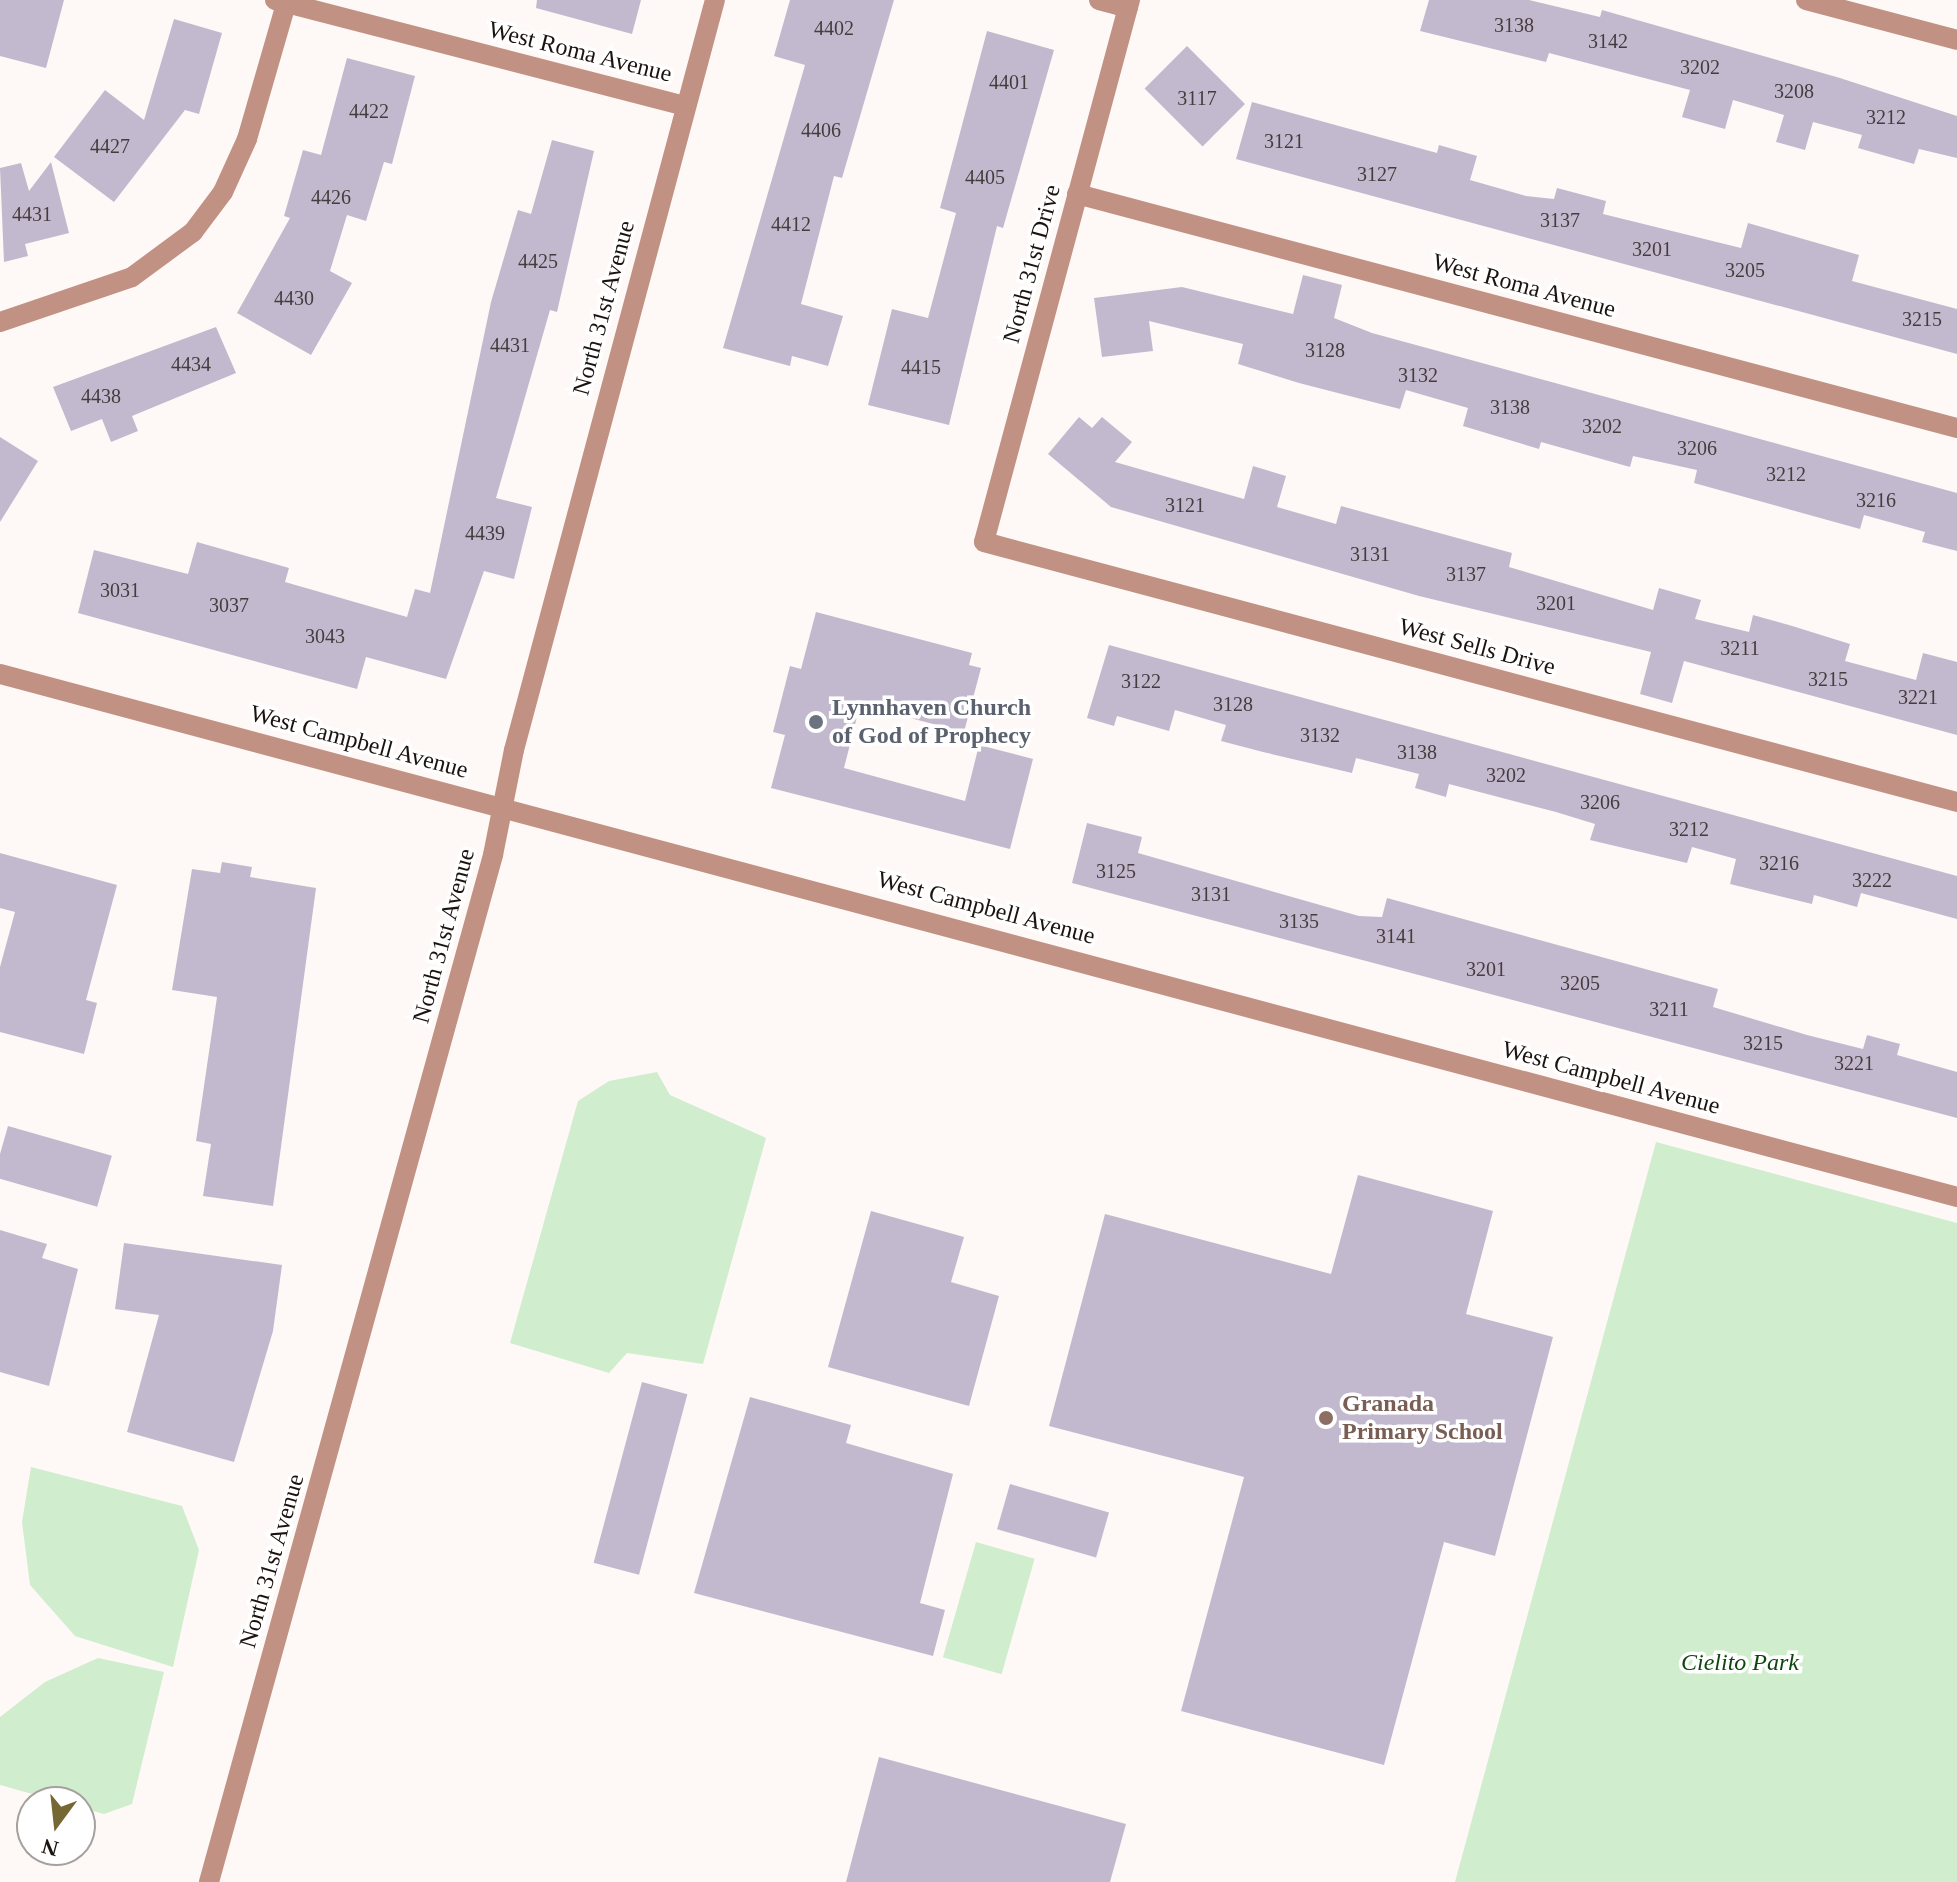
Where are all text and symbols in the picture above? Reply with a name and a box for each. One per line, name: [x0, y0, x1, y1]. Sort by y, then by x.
house number: 3138: [1494, 13, 1534, 37]
street label: West Roma Avenue: [485, 15, 675, 89]
house number: 4402: [814, 16, 854, 40]
house number: 3142: [1588, 29, 1628, 53]
house number: 3202: [1680, 55, 1720, 79]
house number: 4401: [989, 70, 1029, 94]
house number: 3208: [1774, 79, 1814, 103]
house number: 3117: [1177, 86, 1217, 110]
house number: 4422: [349, 99, 389, 123]
house number: 3212: [1866, 105, 1906, 129]
house number: 4406: [801, 118, 841, 142]
house number: 3121: [1264, 129, 1304, 153]
house number: 4427: [90, 134, 130, 158]
house number: 3127: [1357, 162, 1397, 186]
house number: 4405: [965, 165, 1005, 189]
street label: North 31st Drive: [997, 182, 1067, 346]
house number: 4426: [311, 185, 351, 209]
house number: 4431: [12, 202, 52, 226]
house number: 3137: [1540, 208, 1580, 232]
house number: 4412: [771, 212, 811, 236]
street label: North 31st Avenue: [567, 217, 641, 399]
house number: 3201: [1632, 237, 1672, 261]
street label: West Roma Avenue: [1429, 248, 1619, 324]
house number: 4425: [518, 249, 558, 273]
house number: 3205: [1725, 258, 1765, 282]
house number: 4430: [274, 286, 314, 310]
house number: 3215: [1902, 307, 1942, 331]
house number: 4431: [490, 333, 530, 357]
house number: 3128: [1305, 338, 1345, 362]
house number: 4434: [171, 352, 211, 376]
house number: 4415: [901, 355, 941, 379]
house number: 3132: [1398, 363, 1438, 387]
house number: 4438: [81, 384, 121, 408]
house number: 3138: [1490, 395, 1530, 419]
house number: 3202: [1582, 414, 1622, 438]
house number: 3206: [1677, 436, 1717, 460]
house number: 3212: [1766, 462, 1806, 486]
house number: 3216: [1856, 488, 1896, 512]
house number: 3121: [1165, 493, 1205, 517]
house number: 4439: [465, 521, 505, 545]
house number: 3131: [1350, 542, 1390, 566]
house number: 3137: [1446, 562, 1486, 586]
house number: 3031: [100, 578, 140, 602]
house number: 3201: [1536, 591, 1576, 615]
house number: 3037: [209, 593, 249, 617]
street label: West Sells Drive: [1396, 612, 1558, 682]
house number: 3043: [305, 624, 345, 648]
house number: 3211: [1720, 636, 1760, 660]
house number: 3215: [1808, 667, 1848, 691]
house number: 3122: [1121, 669, 1161, 693]
house number: 3221: [1898, 685, 1938, 709]
house number: 3128: [1213, 692, 1253, 716]
place label: Lynnhaven Church of God of Prophecy: [832, 694, 1031, 750]
street label: West Campbell Avenue: [246, 699, 472, 785]
marker: Lynnhaven Church of God of Prophecy: [807, 713, 825, 731]
house number: 3132: [1300, 723, 1340, 747]
house number: 3138: [1397, 740, 1437, 764]
house number: 3202: [1486, 763, 1526, 787]
house number: 3206: [1580, 790, 1620, 814]
house number: 3212: [1669, 817, 1709, 841]
street label: North 31st Avenue: [407, 845, 481, 1027]
house number: 3216: [1759, 851, 1799, 875]
house number: 3125: [1096, 859, 1136, 883]
street label: West Campbell Avenue: [873, 865, 1099, 951]
house number: 3222: [1852, 868, 1892, 892]
house number: 3131: [1191, 882, 1231, 906]
house number: 3135: [1279, 909, 1319, 933]
house number: 3141: [1376, 924, 1416, 948]
house number: 3201: [1466, 957, 1506, 981]
house number: 3205: [1560, 971, 1600, 995]
house number: 3211: [1649, 997, 1689, 1021]
house number: 3215: [1743, 1031, 1783, 1055]
street label: West Campbell Avenue: [1498, 1035, 1724, 1121]
house number: 3221: [1834, 1051, 1874, 1075]
place label: Granada Primary School: [1342, 1390, 1503, 1446]
marker: Granada Primary School: [1317, 1409, 1335, 1427]
street label: North 31st Avenue: [233, 1470, 311, 1652]
park label: Cielito Park: [1681, 1649, 1799, 1677]
north arrow: [16, 1786, 96, 1866]
text: N: [39, 1834, 61, 1862]

